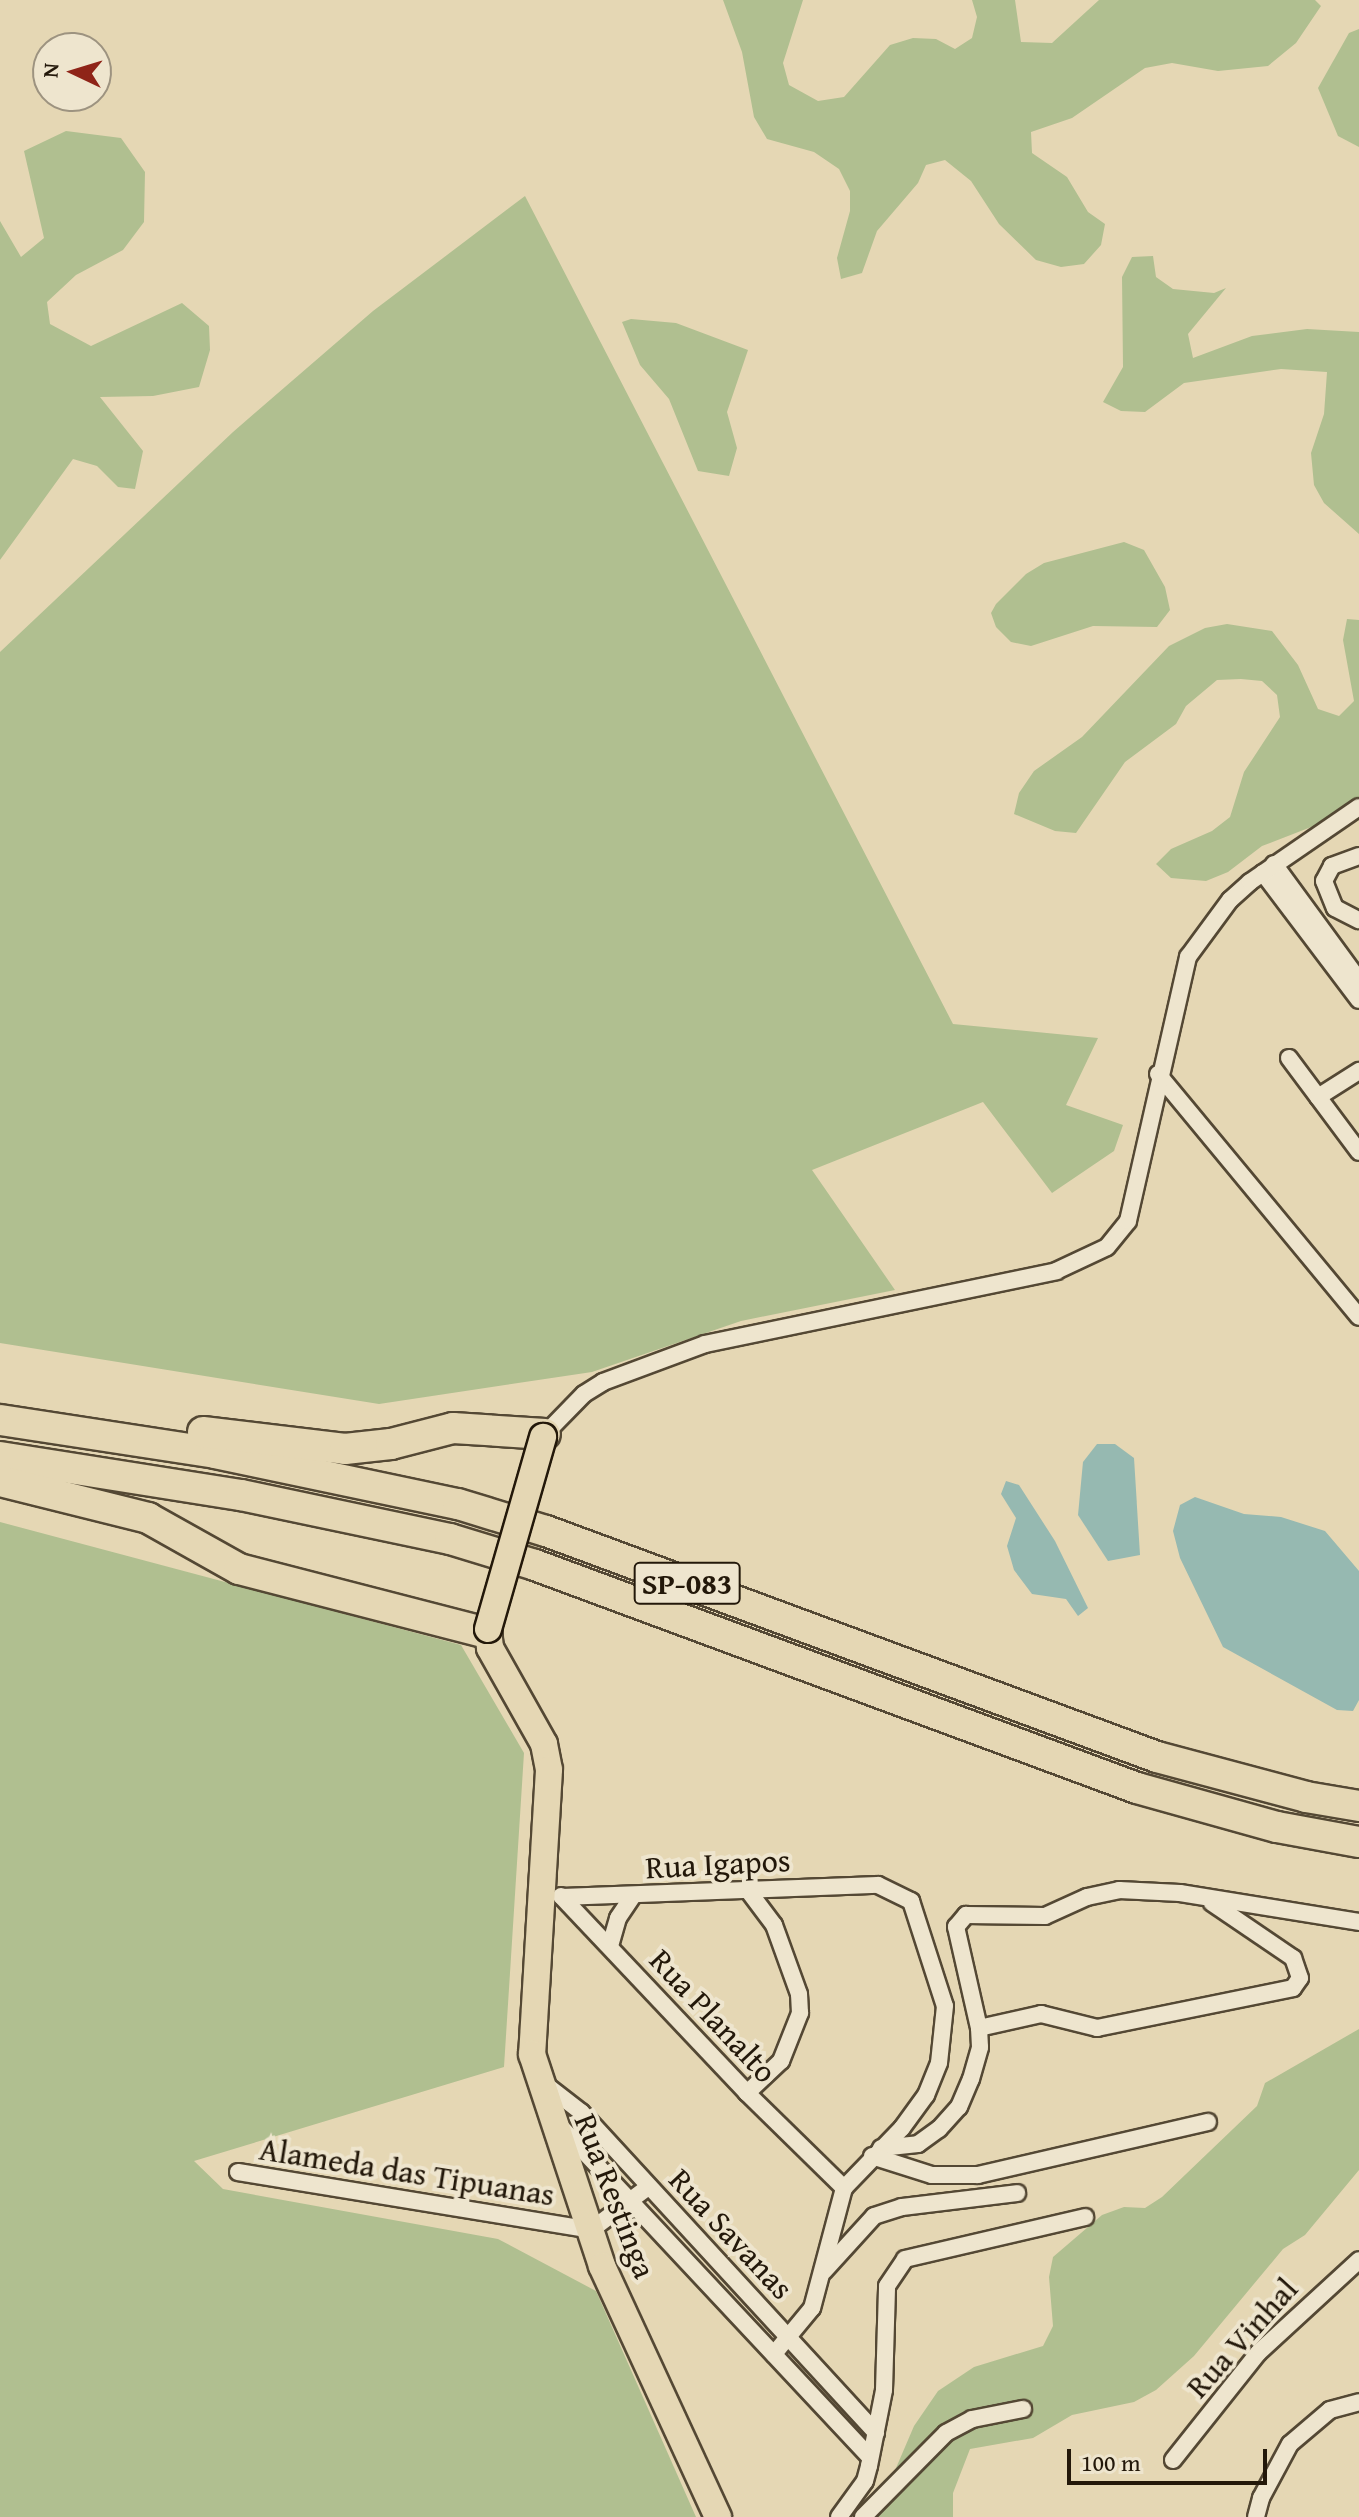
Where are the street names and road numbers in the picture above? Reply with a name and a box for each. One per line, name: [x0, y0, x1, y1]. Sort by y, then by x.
road number: SP-083: [633, 1557, 741, 1609]
street label: Rua Igapos: [645, 1841, 791, 1887]
street label: Rua Planalto: [641, 1941, 785, 2091]
street label: Rua Restinga: [566, 2108, 664, 2284]
street label: Alameda das Tipuanas: [257, 2130, 557, 2214]
street label: Rua Savanas: [661, 2161, 801, 2307]
street label: Rua Vinhal: [1178, 2270, 1306, 2406]

